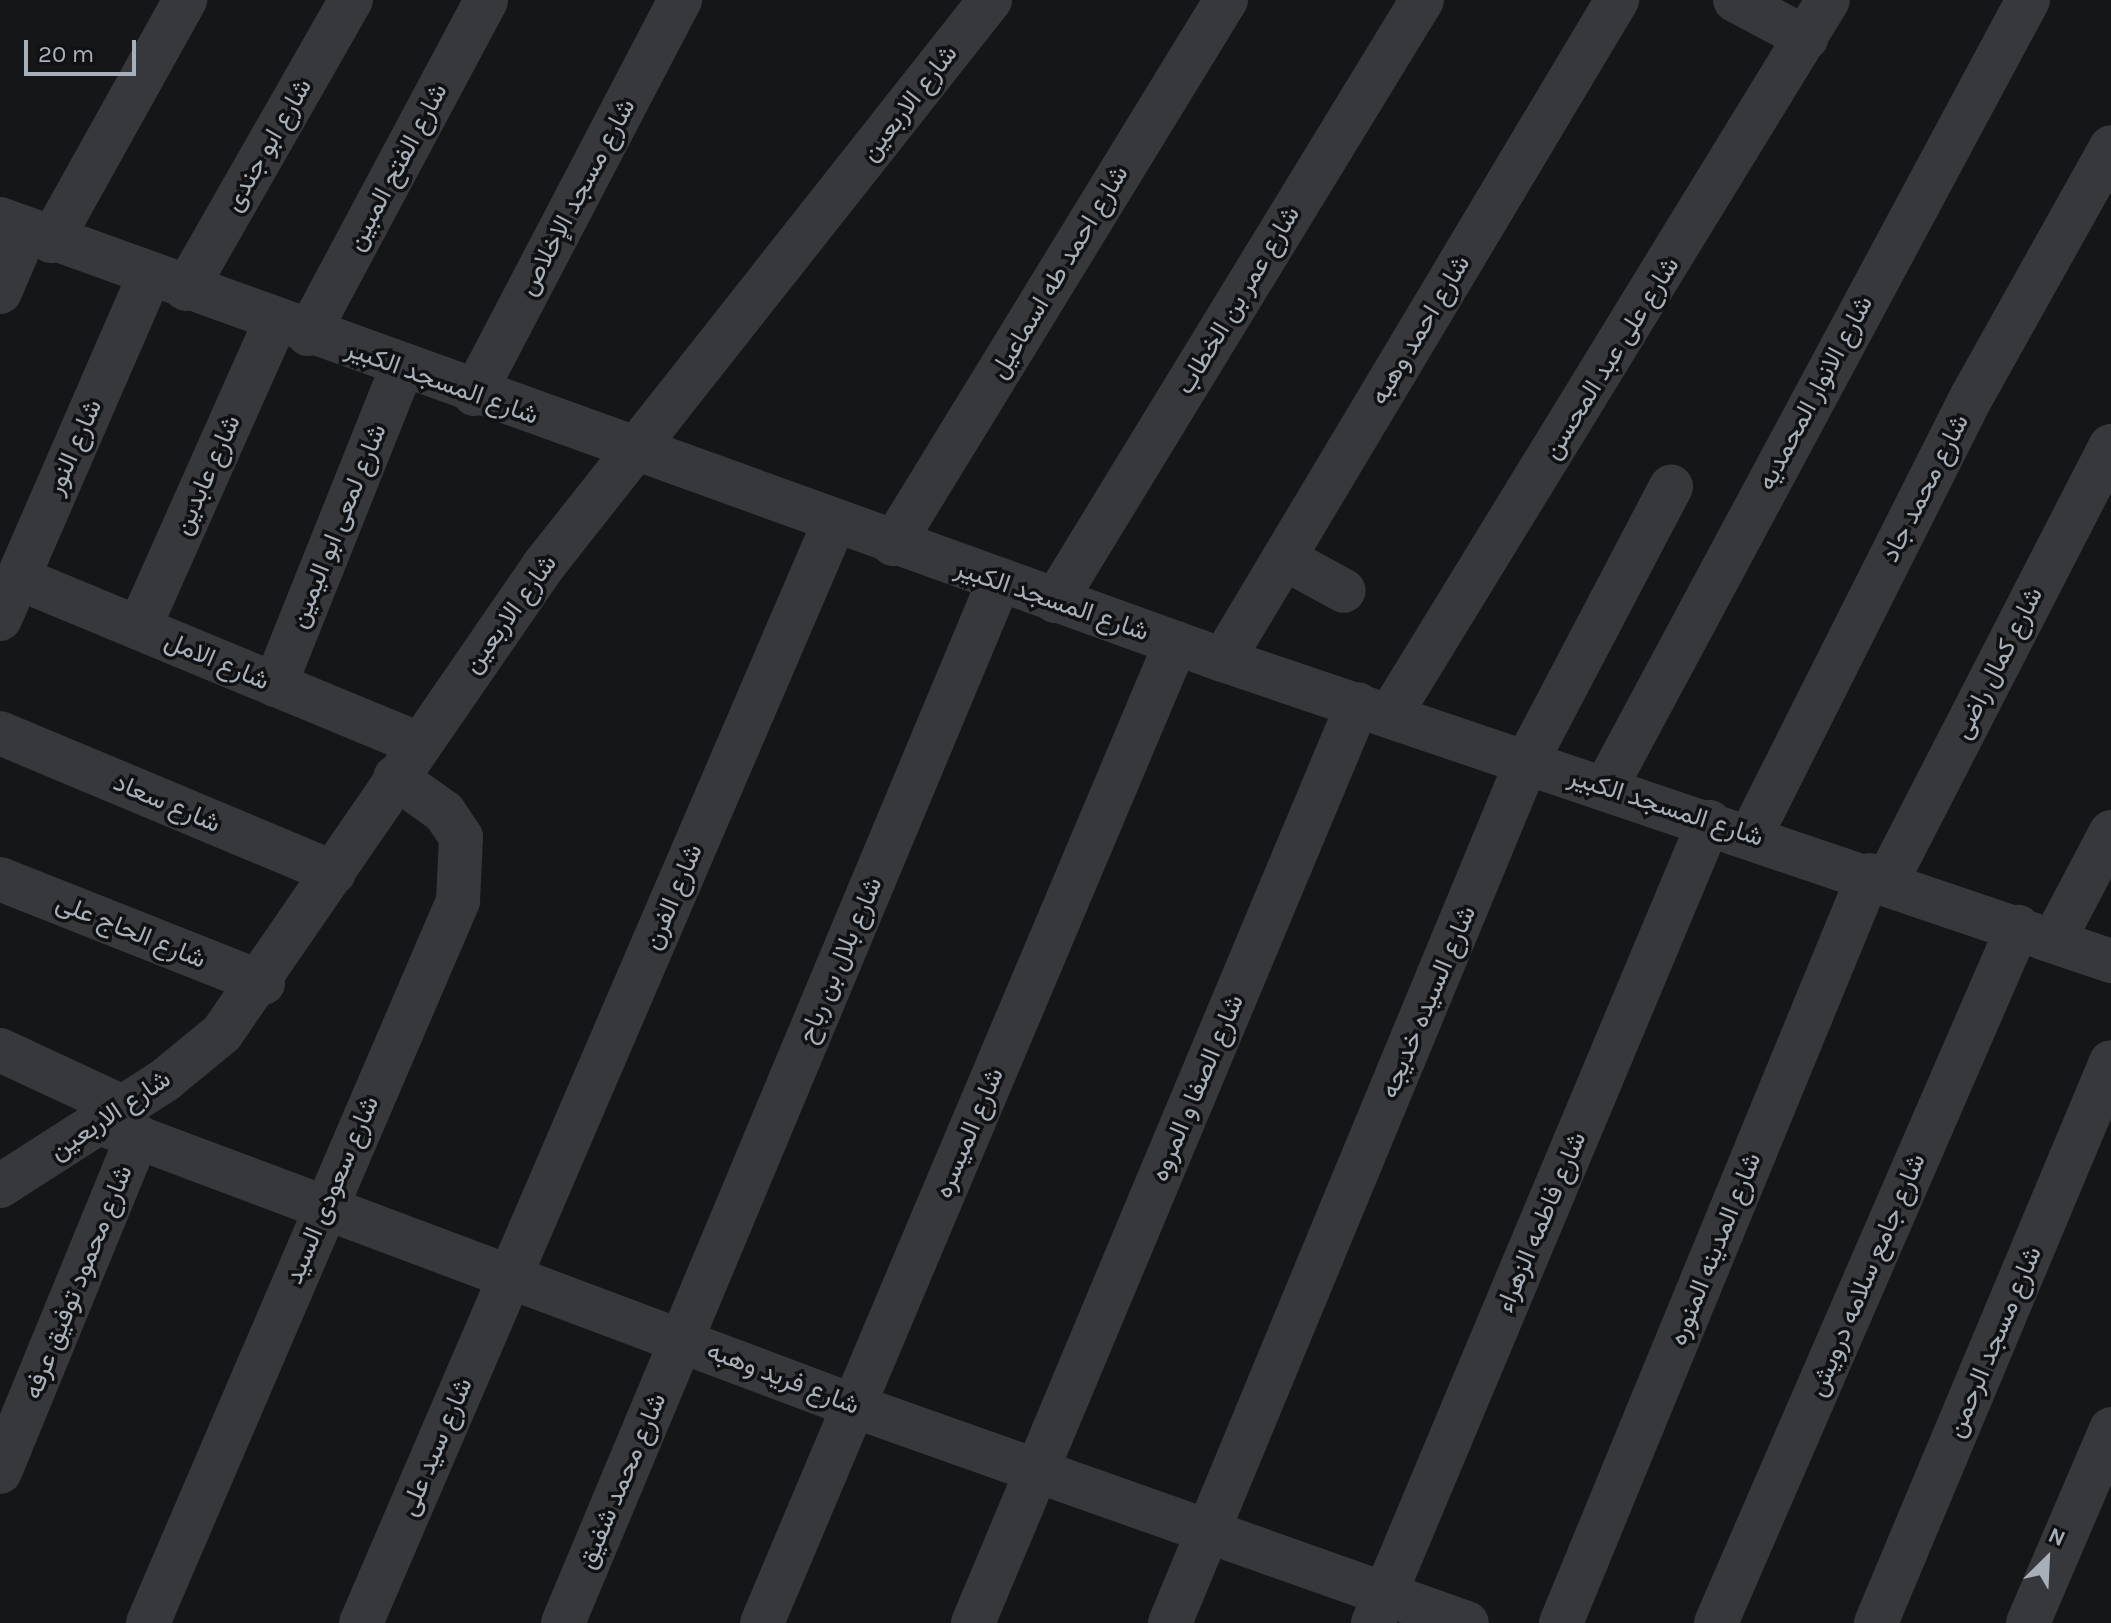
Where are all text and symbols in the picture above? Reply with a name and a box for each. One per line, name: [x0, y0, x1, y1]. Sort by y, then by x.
scale bar: [28, 24, 140, 74]
street label: شارع الاربعين: [854, 39, 964, 167]
text: 20 m: [38, 40, 94, 68]
street label: شارع ابو جندى: [217, 73, 319, 217]
street label: شارع الفتح المبين: [340, 78, 454, 256]
street label: شارع مسجد الإخلاص: [512, 93, 642, 301]
street label: شارع احمد طه اسماعيل: [983, 160, 1135, 384]
street label: شارع عمر بن الخطاب: [1170, 200, 1306, 400]
street label: شارع احمد وهبه: [1363, 250, 1477, 410]
street label: شارع على عبد المحسن: [1536, 251, 1686, 465]
street label: شارع الانوار المحمديه: [1751, 290, 1879, 496]
street label: شارع المسجد الكبير: [341, 333, 543, 431]
street label: شارع النور: [39, 394, 109, 500]
street label: شارع محمد جاد: [1874, 409, 1976, 567]
street label: شارع عابدين: [167, 410, 247, 540]
street label: شارع لمعى ابو اليمين: [283, 419, 393, 633]
street label: شارع الاربعين: [456, 549, 564, 679]
street label: شارع المسجد الكبير: [951, 552, 1153, 648]
street label: شارع كمال راضى: [1946, 582, 2050, 744]
street label: شارع الامل: [160, 625, 274, 697]
street label: شارع المسجد الكبير: [1565, 761, 1767, 853]
street label: شارع سعاد: [109, 767, 225, 839]
street label: شارع الفرن: [637, 839, 709, 955]
street label: شارع بلال بن رباح: [791, 872, 889, 1048]
street label: شارع الحاج على: [52, 887, 210, 975]
street label: شارع السيده خديجه: [1373, 901, 1483, 1103]
street label: شارع الصفا و المروه: [1144, 990, 1250, 1186]
street label: شارع الاربعين: [44, 1063, 176, 1167]
street label: شارع الميسره: [928, 1063, 1010, 1203]
street label: شارع سعودى السيد: [278, 1091, 386, 1289]
street label: شارع فاطمه الزهراء: [1489, 1127, 1593, 1317]
street label: شارع المدينه المنوره: [1662, 1148, 1768, 1350]
street label: شارع جامع سلامه درويش: [1802, 1149, 1932, 1401]
street label: شارع محمود توفيق عرفه: [17, 1161, 139, 1403]
street label: شارع مسجد الرحمن: [1940, 1242, 2048, 1442]
street label: شارع فريد وهبه: [702, 1335, 864, 1421]
street label: شارع سيد على: [393, 1373, 479, 1521]
street label: شارع محمد شفيق: [571, 1388, 673, 1574]
north arrow: [2007, 1519, 2087, 1599]
text: N: [2044, 1522, 2069, 1552]

